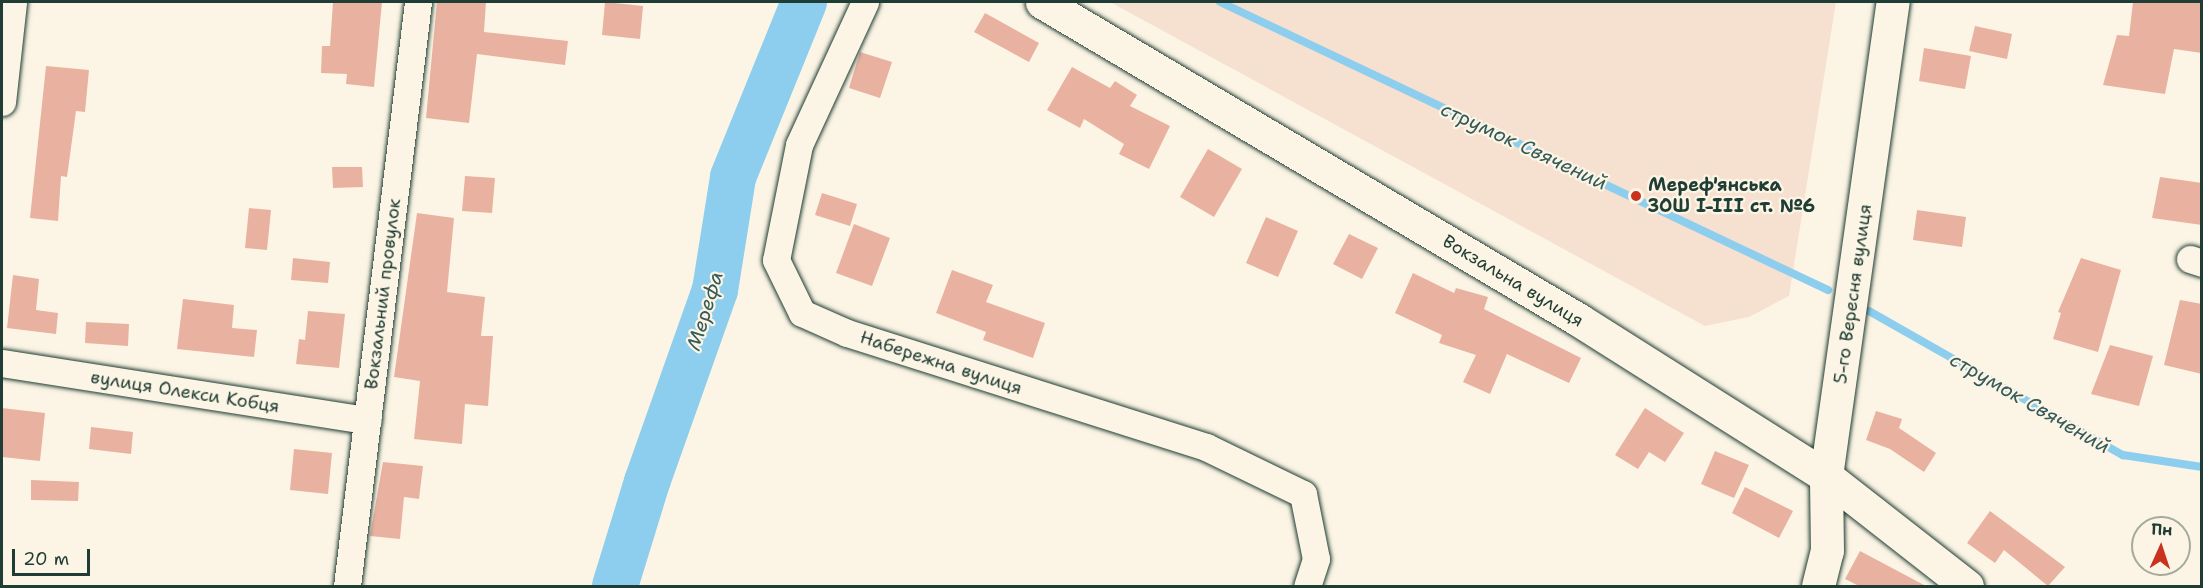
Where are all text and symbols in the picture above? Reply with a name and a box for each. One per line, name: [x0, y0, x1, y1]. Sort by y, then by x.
water label: струмок Свячений: [1437, 97, 1611, 195]
place label: Мереф'янська ЗОШ І-ІІІ ст. №6: [1648, 175, 1815, 218]
marker: Мереф'янська ЗОШ І-ІІІ ст. №6: [1629, 189, 1643, 203]
street label: Вокзальний провулок: [361, 197, 405, 391]
street label: 5-го Вересня вулиця: [1830, 203, 1876, 385]
street label: Вокзальна вулиця: [1439, 230, 1587, 332]
water label: Мерефа: [682, 269, 728, 353]
street label: Набережна вулиця: [857, 327, 1025, 399]
water label: струмок Свячений: [1946, 347, 2114, 459]
street label: вулиця Олекси Кобця: [89, 366, 281, 418]
north arrow: [2131, 516, 2191, 576]
text: Пн: [2151, 518, 2173, 541]
scale bar: [15, 537, 93, 575]
text: 20 m: [23, 547, 69, 571]

